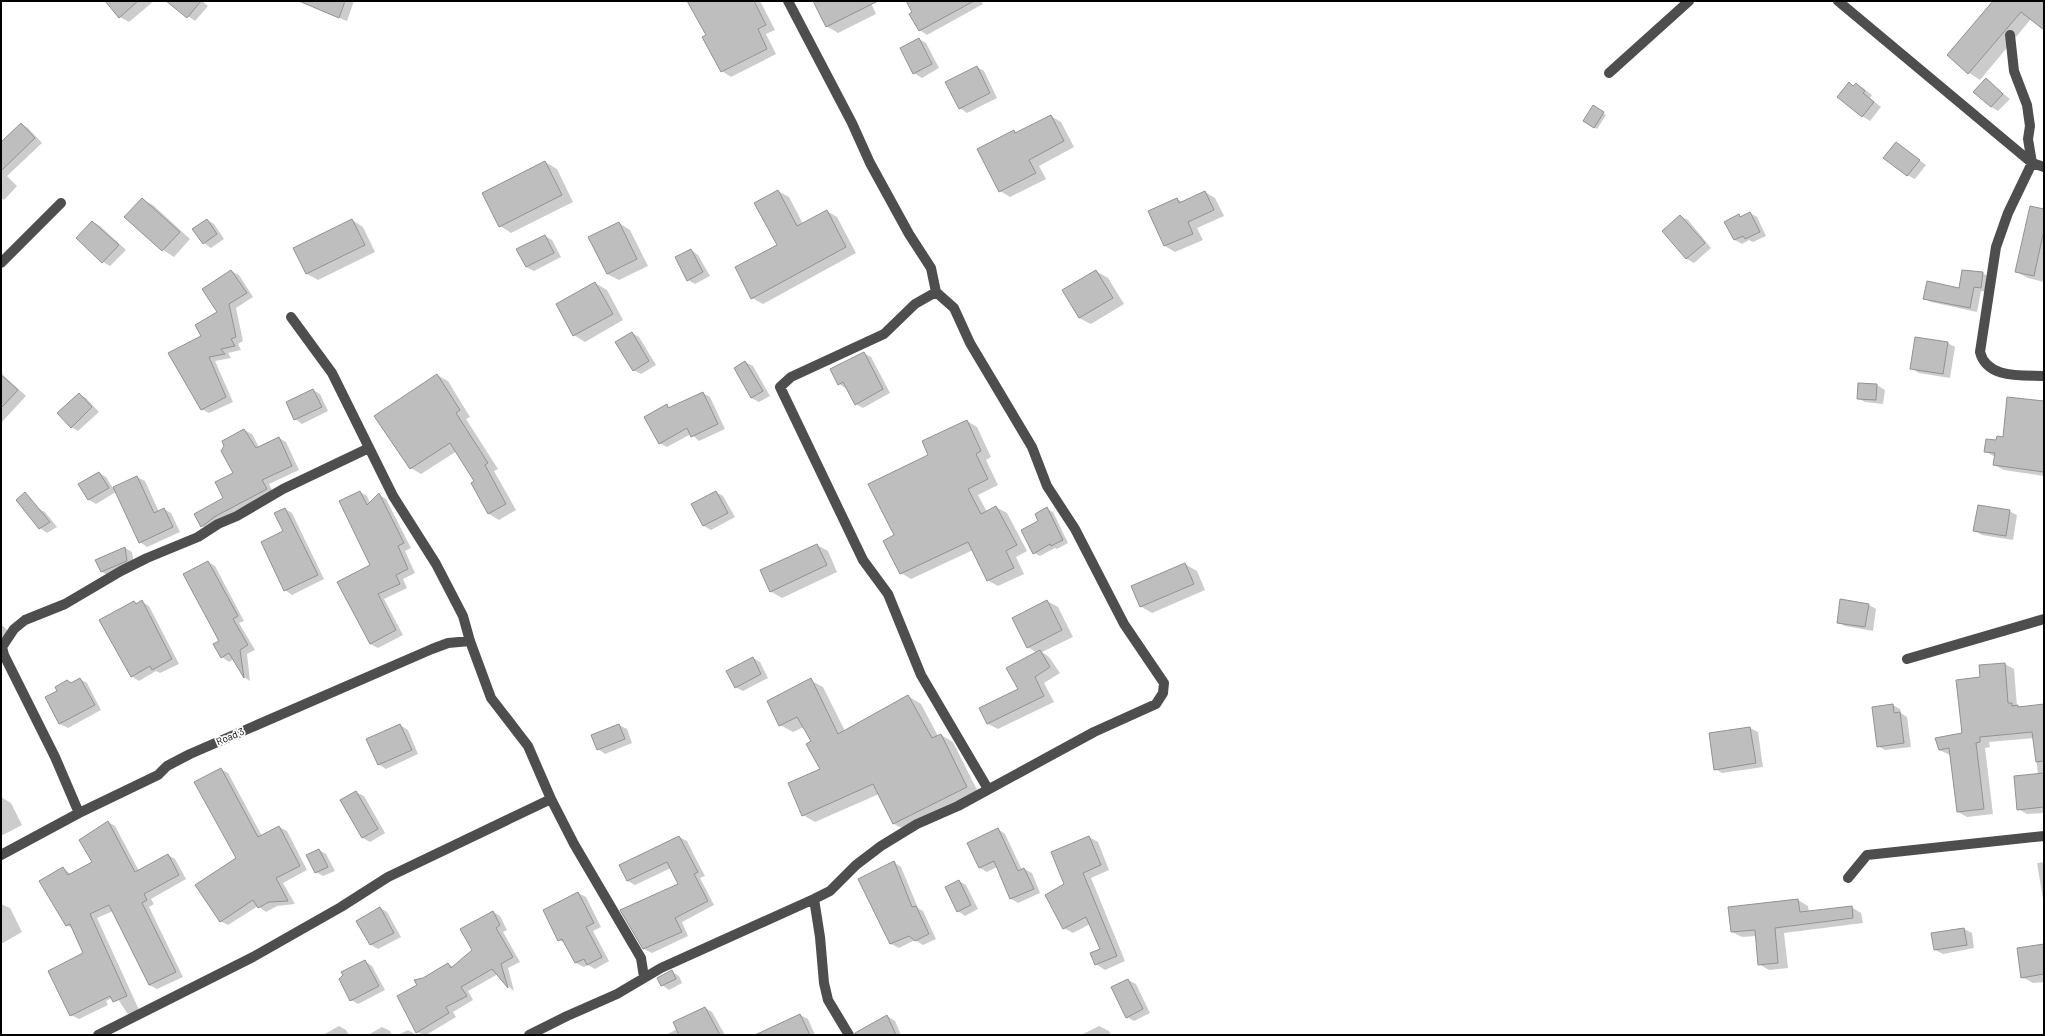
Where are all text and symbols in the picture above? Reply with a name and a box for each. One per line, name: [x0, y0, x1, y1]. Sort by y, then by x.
street label: Road 3: [214, 725, 246, 747]

